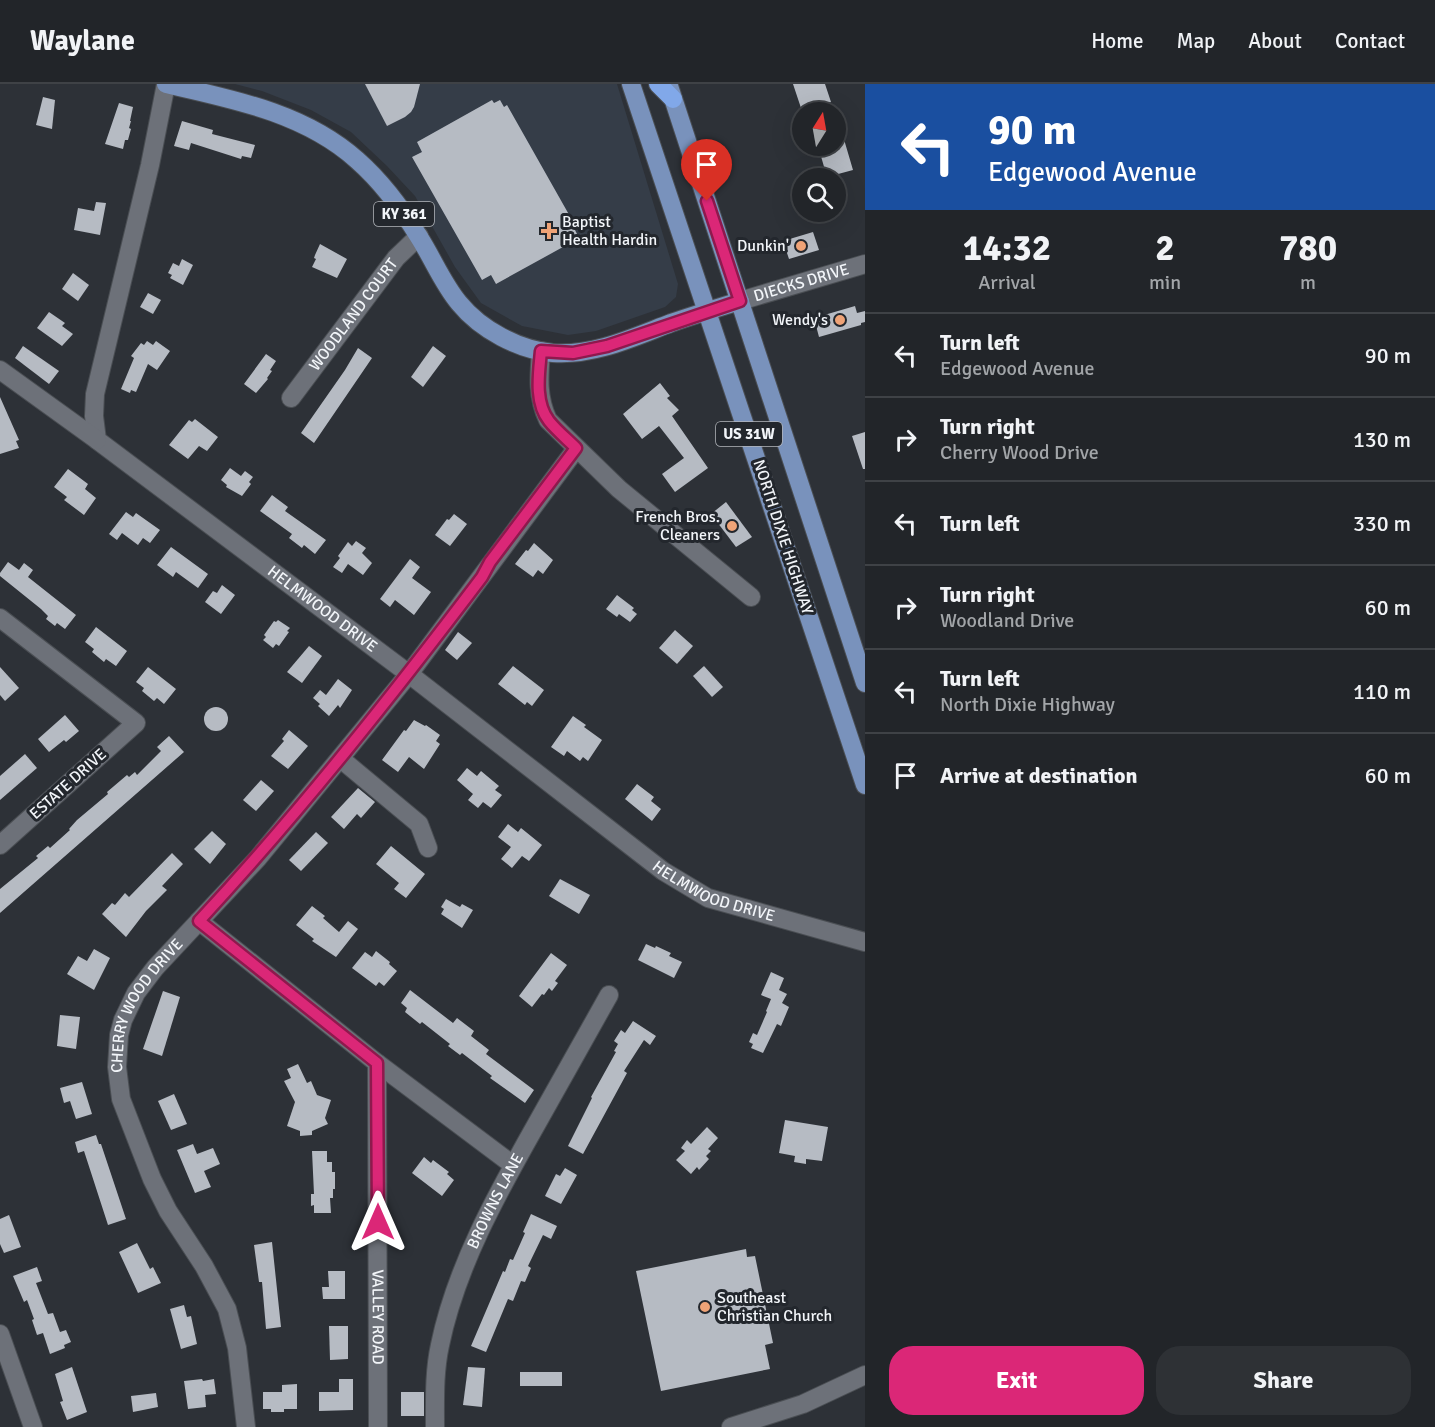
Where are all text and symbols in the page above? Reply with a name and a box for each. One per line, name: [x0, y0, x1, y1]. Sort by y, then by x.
text: Waylane: [30, 24, 135, 58]
text: Home: [1091, 28, 1144, 54]
text: Map: [1177, 28, 1215, 54]
text: About: [1248, 28, 1302, 54]
text: Contact: [1335, 28, 1405, 54]
north arrow: [792, 102, 846, 156]
map controls: [792, 102, 846, 222]
text: 90 m: [988, 105, 1077, 156]
icon: left: [889, 108, 967, 186]
pin: [681, 139, 732, 201]
icon: arrive: [690, 148, 723, 181]
text: Edgewood Avenue: [988, 156, 1197, 189]
button: search: [792, 168, 846, 222]
road number: KY 361: [374, 202, 434, 226]
place label: Baptist Health Hardin: [562, 212, 657, 250]
marker: Baptist Health Hardin: [540, 222, 558, 240]
text: 14:32: [963, 226, 1051, 271]
text: 2: [1155, 226, 1175, 271]
text: 780: [1279, 226, 1337, 271]
place label: Dunkin': [737, 236, 789, 256]
marker: Dunkin': [794, 239, 808, 253]
street label: WOODLAND COURT: [305, 254, 402, 375]
street label: DIECKS DRIVE: [751, 259, 851, 306]
text: Arrival: [978, 270, 1036, 295]
text: min: [1149, 270, 1181, 295]
text: m: [1300, 270, 1316, 295]
place label: Wendy's: [772, 310, 828, 330]
marker: Wendy's: [833, 313, 847, 327]
text: Turn left: [940, 329, 1020, 356]
icon: left: [889, 339, 922, 372]
text: 90 m: [1365, 342, 1411, 369]
text: Edgewood Avenue: [940, 356, 1095, 381]
text: Turn right: [940, 413, 1035, 440]
road number: US 31W: [716, 422, 782, 446]
icon: right: [889, 423, 922, 456]
text: 130 m: [1353, 426, 1411, 453]
text: Cherry Wood Drive: [940, 440, 1099, 465]
street label: NORTH DIXIE HIGHWAY: [749, 457, 817, 617]
place label: French Bros. Cleaners: [635, 507, 720, 545]
icon: left: [889, 507, 922, 540]
text: Turn left: [940, 510, 1020, 537]
text: 330 m: [1353, 510, 1411, 537]
marker: French Bros. Cleaners: [725, 519, 739, 533]
street label: HELMWOOD DRIVE: [263, 561, 381, 657]
text: Turn right: [940, 581, 1035, 608]
icon: right: [889, 591, 922, 624]
text: 60 m: [1365, 594, 1411, 621]
text: Woodland Drive: [940, 608, 1074, 633]
text: Turn left: [940, 665, 1020, 692]
icon: left: [889, 675, 922, 708]
text: 110 m: [1353, 678, 1411, 705]
text: North Dixie Highway: [940, 692, 1115, 717]
street label: ESTATE DRIVE: [25, 744, 111, 824]
icon: arrive: [889, 759, 922, 792]
text: Arrive at destination: [940, 762, 1137, 789]
text: 60 m: [1365, 762, 1411, 789]
street label: HELMWOOD DRIVE: [648, 856, 777, 926]
street label: CHERRY WOOD DRIVE: [107, 934, 187, 1074]
street label: BROWNS LANE: [463, 1150, 528, 1252]
position arrow: [346, 1190, 410, 1254]
street label: VALLEY ROAD: [368, 1269, 388, 1365]
place label: Southeast Christian Church: [717, 1288, 832, 1326]
marker: Southeast Christian Church: [698, 1300, 712, 1314]
button: Exit: [889, 1346, 1144, 1415]
button: Share: [1156, 1346, 1411, 1415]

